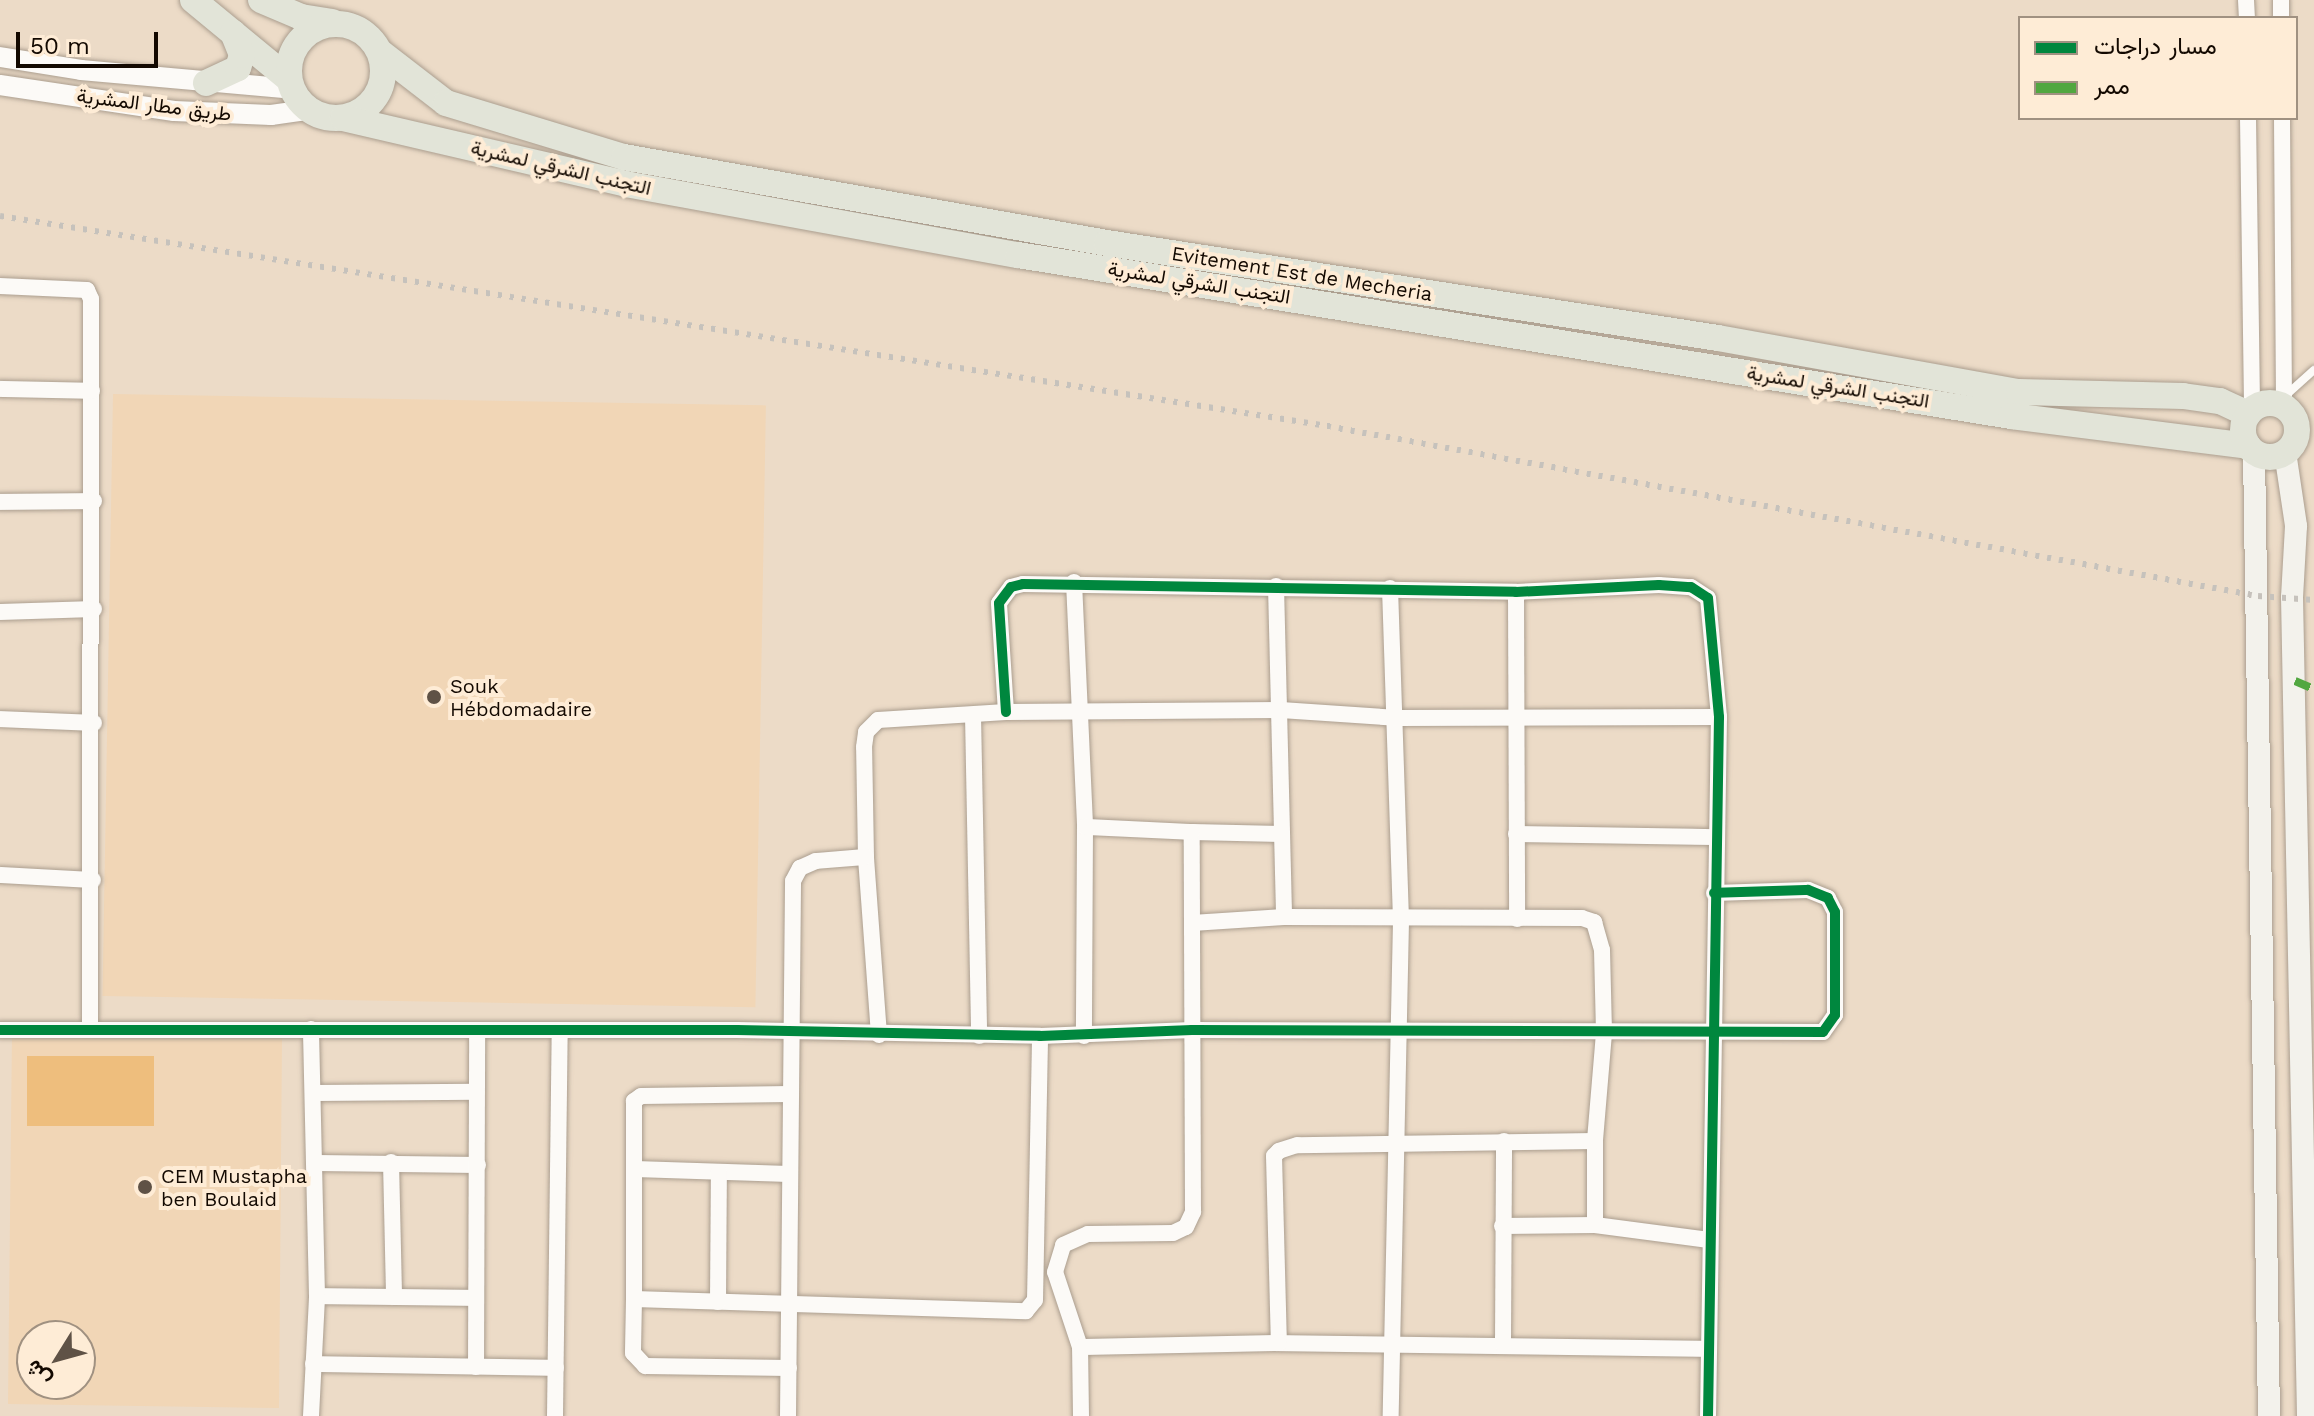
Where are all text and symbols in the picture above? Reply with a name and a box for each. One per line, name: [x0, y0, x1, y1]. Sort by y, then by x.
scale bar: [20, 16, 162, 66]
legend: [2018, 16, 2298, 120]
text: 50 m: [30, 32, 90, 60]
text: مسار دراجات: [2094, 32, 2217, 60]
text: ممر: [2094, 72, 2130, 100]
street label: طريق مطار المشرية: [75, 84, 233, 126]
street label: التجنب الشرقي لمشرية: [468, 136, 654, 200]
street label: Evitement Est de Mecheria: [1170, 242, 1434, 306]
street label: التجنب الشرقي لمشرية: [1106, 257, 1292, 309]
street label: التجنب الشرقي لمشرية: [1745, 361, 1931, 413]
place label: Souk Hébdomadaire: [450, 674, 592, 721]
marker: Souk Hébdomadaire: [425, 688, 443, 706]
place label: CEM Mustapha ben Boulaid: [161, 1164, 307, 1211]
marker: CEM Mustapha ben Boulaid: [136, 1178, 154, 1196]
north arrow: [16, 1320, 96, 1400]
text: ش: [20, 1355, 56, 1392]

